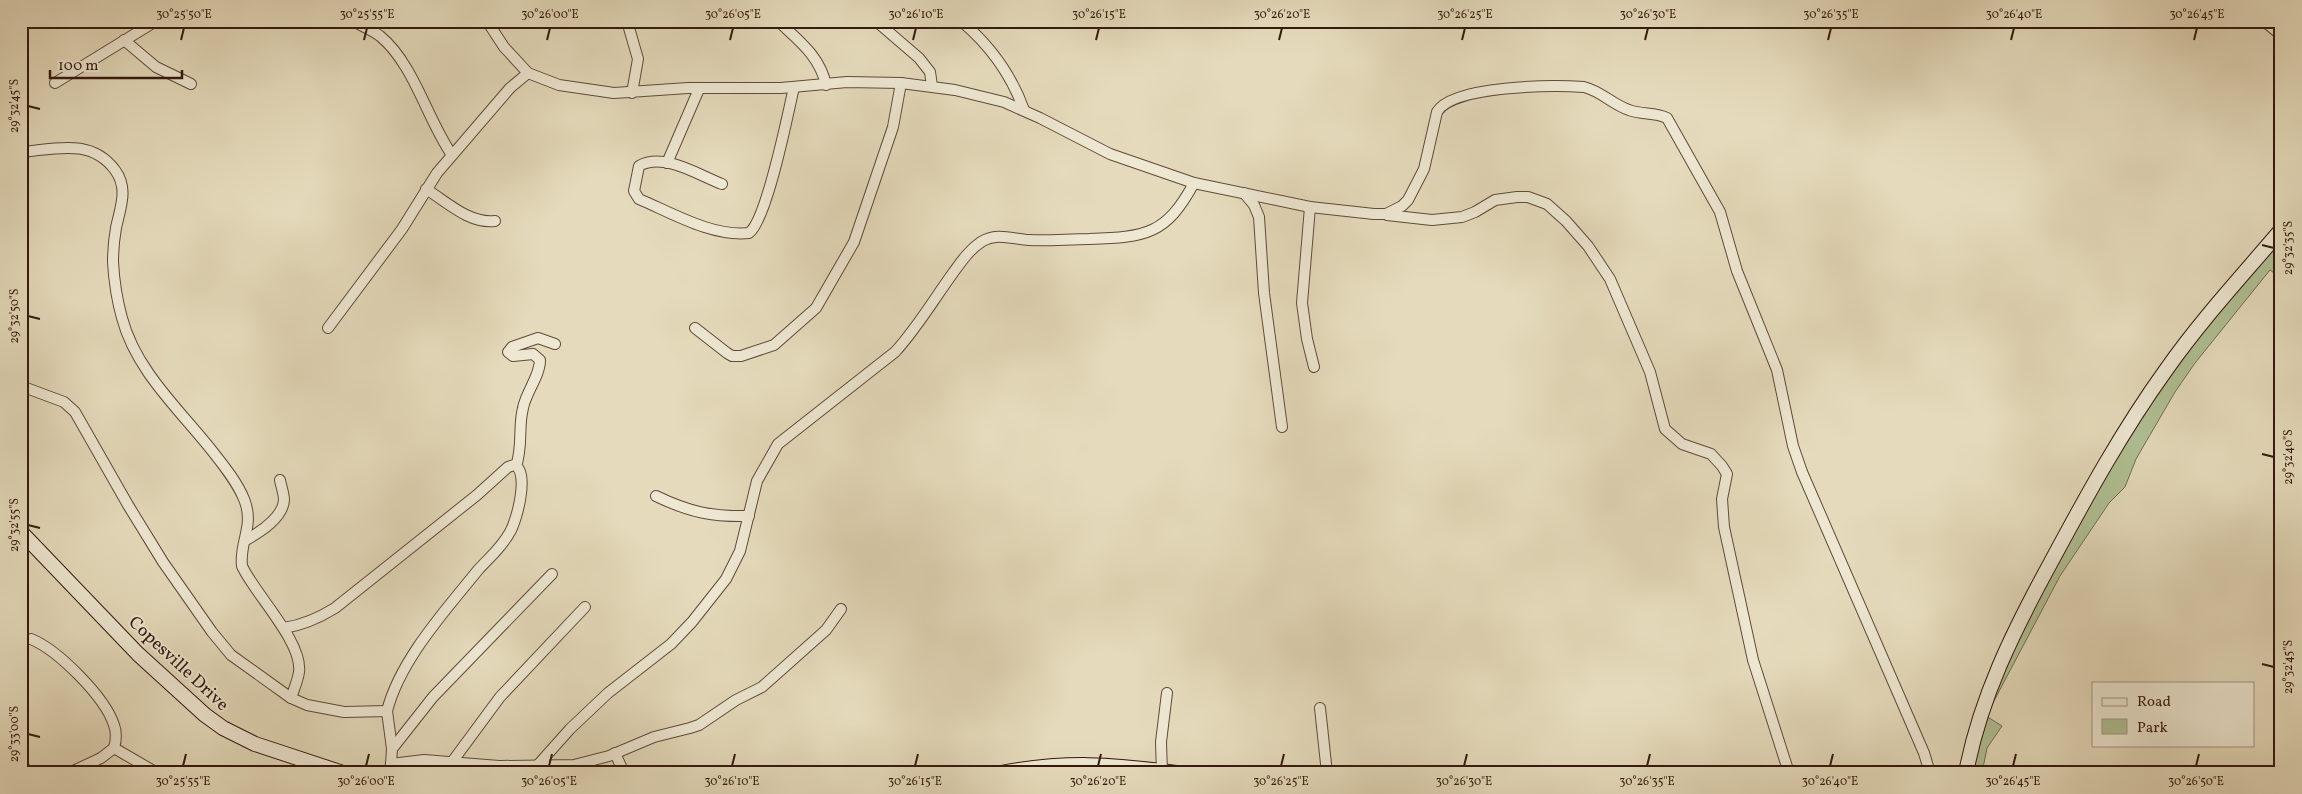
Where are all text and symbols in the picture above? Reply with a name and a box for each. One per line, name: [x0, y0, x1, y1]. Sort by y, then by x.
text: 30°25'50"E: [156, 7, 212, 23]
text: 30°25'55"E: [340, 7, 394, 23]
text: 30°26'00"E: [521, 7, 579, 23]
text: 30°26'05"E: [705, 7, 761, 23]
text: 30°26'10"E: [888, 7, 944, 23]
text: 30°26'15"E: [1072, 7, 1126, 23]
text: 30°26'20"E: [1254, 7, 1310, 23]
text: 30°26'25"E: [1437, 7, 1493, 23]
text: 30°26'30"E: [1620, 7, 1676, 23]
text: 30°26'35"E: [1803, 7, 1859, 23]
text: 30°26'40"E: [1986, 7, 2042, 23]
text: 30°26'45"E: [2169, 7, 2225, 23]
scale bar: [50, 48, 182, 80]
text: 100 m: [58, 56, 98, 77]
text: 29°32'45"S: [7, 79, 23, 133]
text: 29°32'35"S: [2281, 221, 2297, 275]
text: 29°32'50"S: [7, 289, 23, 343]
text: 29°32'40"S: [2281, 429, 2297, 485]
text: 29°32'55"S: [7, 498, 23, 552]
street label: Copesville Drive: [122, 611, 234, 717]
text: 29°32'45"S: [2281, 640, 2297, 694]
legend: [2092, 682, 2254, 746]
text: Road: [2137, 692, 2171, 713]
text: 29°33'00"S: [7, 706, 23, 762]
text: Park: [2137, 718, 2168, 739]
text: 30°25'55"E: [156, 774, 210, 790]
text: 30°26'00"E: [337, 774, 395, 790]
text: 30°26'05"E: [521, 774, 577, 790]
text: 30°26'10"E: [704, 774, 760, 790]
text: 30°26'15"E: [888, 774, 942, 790]
text: 30°26'20"E: [1070, 774, 1126, 790]
text: 30°26'25"E: [1253, 774, 1309, 790]
text: 30°26'30"E: [1436, 774, 1492, 790]
text: 30°26'35"E: [1619, 774, 1675, 790]
text: 30°26'40"E: [1802, 774, 1858, 790]
text: 30°26'45"E: [1985, 774, 2041, 790]
text: 30°26'50"E: [2168, 774, 2224, 790]

